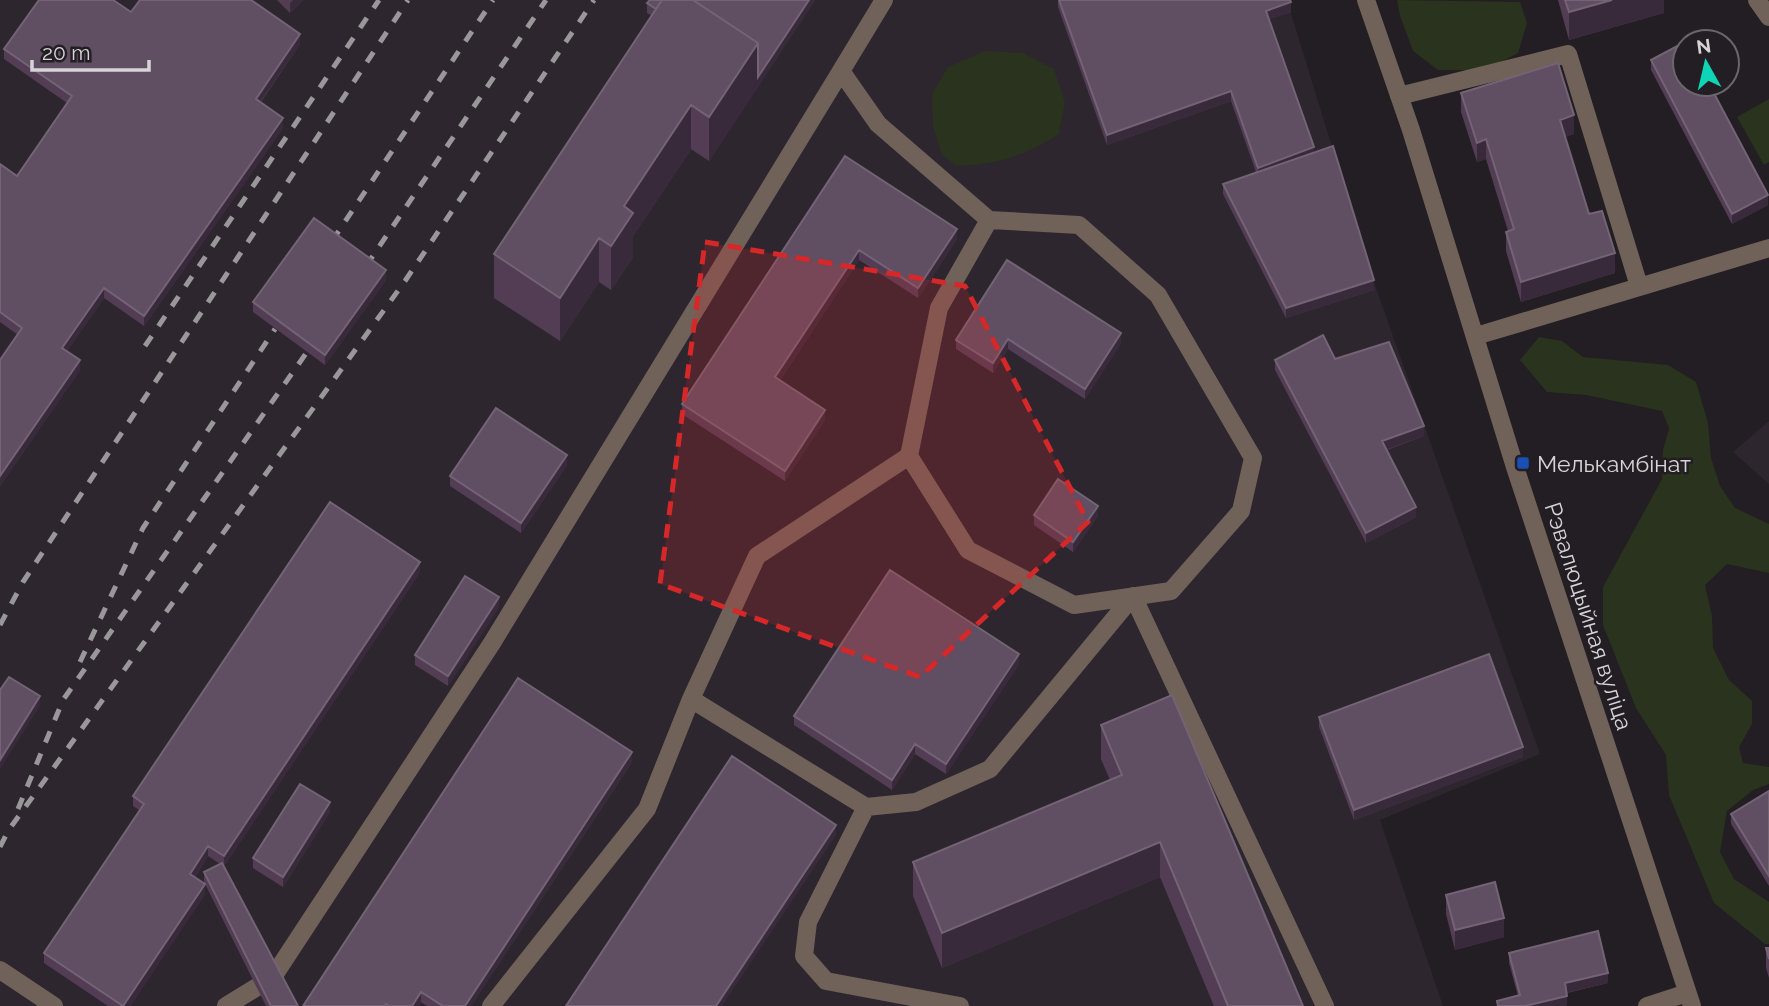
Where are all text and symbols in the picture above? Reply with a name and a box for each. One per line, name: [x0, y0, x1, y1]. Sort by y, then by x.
scale bar: [32, 28, 149, 72]
north arrow: [1671, 28, 1741, 98]
text: N: [1695, 34, 1712, 58]
text: 20 m: [42, 40, 90, 65]
place label: Мелькамбінат: [1537, 450, 1691, 477]
marker: Мелькамбінат: [1515, 455, 1531, 471]
street label: Рэвалюцыйная вуліца: [1539, 499, 1639, 733]

